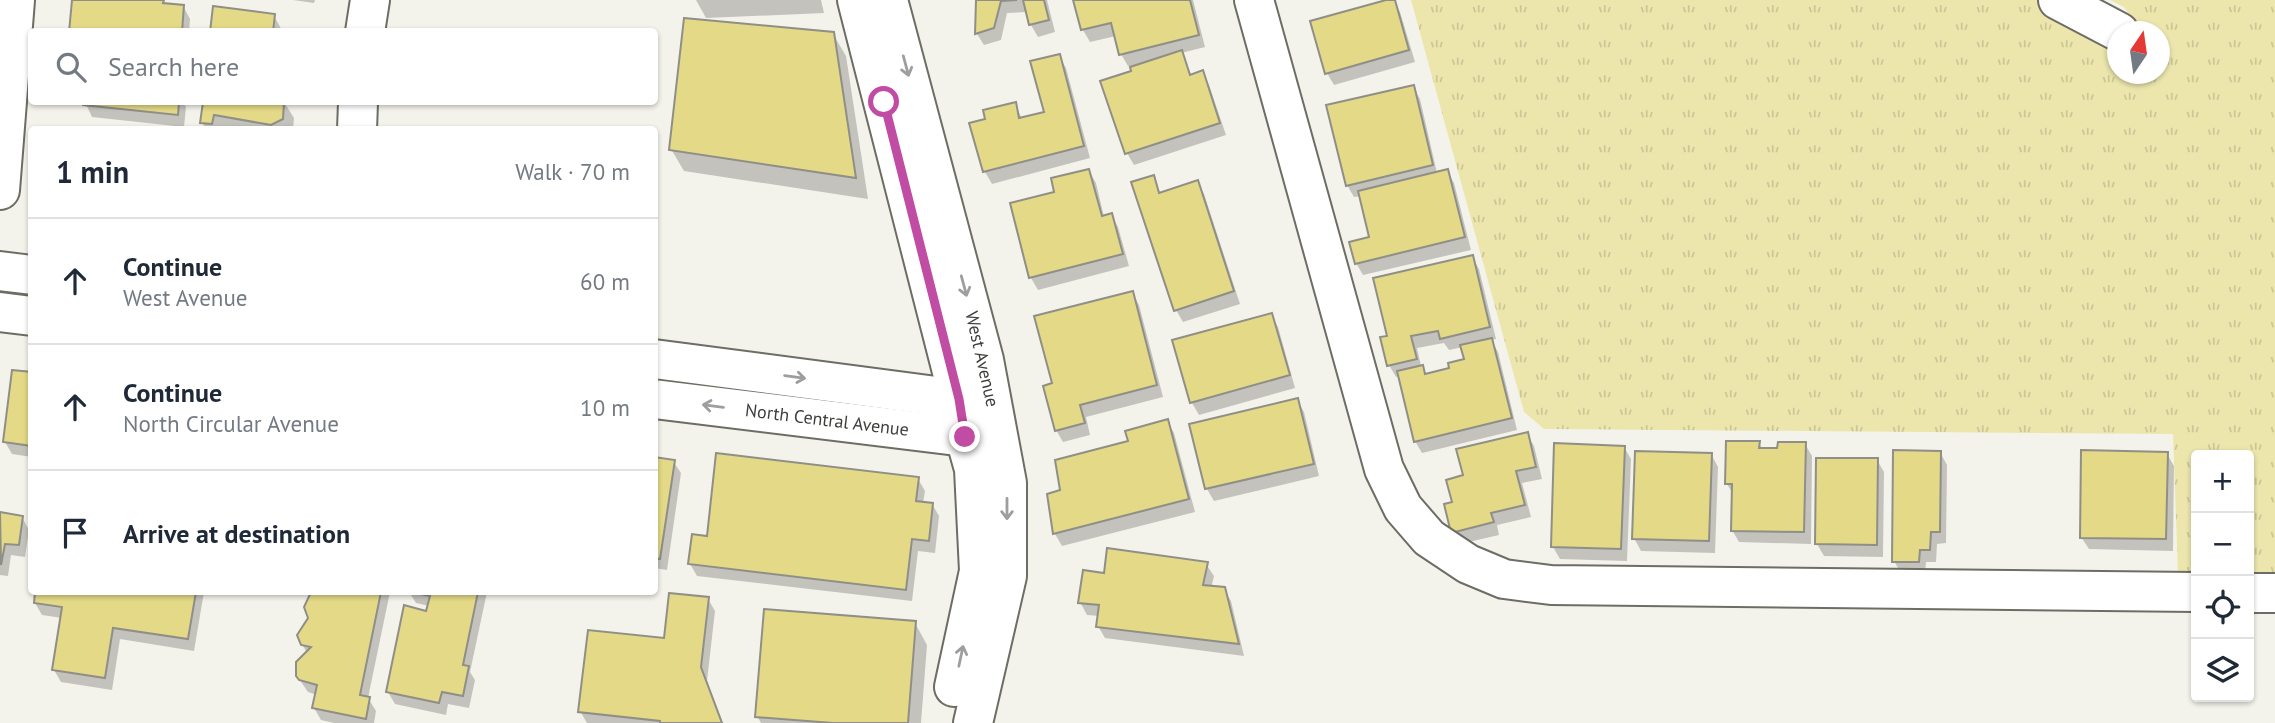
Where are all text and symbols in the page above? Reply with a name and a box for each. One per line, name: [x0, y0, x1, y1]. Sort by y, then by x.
north arrow: [2107, 21, 2170, 84]
search box: [28, 28, 658, 105]
icon: search: [52, 48, 90, 86]
text: Search here: [108, 50, 239, 83]
one-way arrow: [900, 54, 913, 77]
route start: [868, 86, 899, 117]
text: 1 min: [56, 152, 129, 191]
text: Walk · 70 m: [515, 157, 630, 186]
text: Continue: [123, 250, 222, 283]
icon: ahead: [56, 262, 94, 300]
text: 60 m: [580, 267, 630, 296]
one-way arrow: [958, 274, 971, 297]
text: West Avenue: [123, 283, 247, 312]
street label: West Avenue: [960, 309, 1005, 409]
one-way arrow: [783, 371, 806, 384]
text: Continue: [123, 376, 222, 409]
icon: ahead: [56, 388, 94, 426]
text: 10 m: [580, 393, 630, 422]
street label: North Central Avenue: [744, 398, 910, 441]
one-way arrow: [702, 400, 725, 413]
text: North Circular Avenue: [123, 409, 339, 438]
route end: [949, 421, 980, 452]
map controls: [2191, 450, 2254, 702]
button: +: [2191, 450, 2254, 513]
one-way arrow: [1000, 497, 1014, 520]
button: −: [2191, 513, 2254, 576]
icon: arrive: [56, 514, 94, 552]
text: Arrive at destination: [123, 517, 350, 550]
button: locate: [2191, 576, 2254, 639]
button: layers: [2191, 639, 2254, 702]
one-way arrow: [955, 645, 968, 668]

